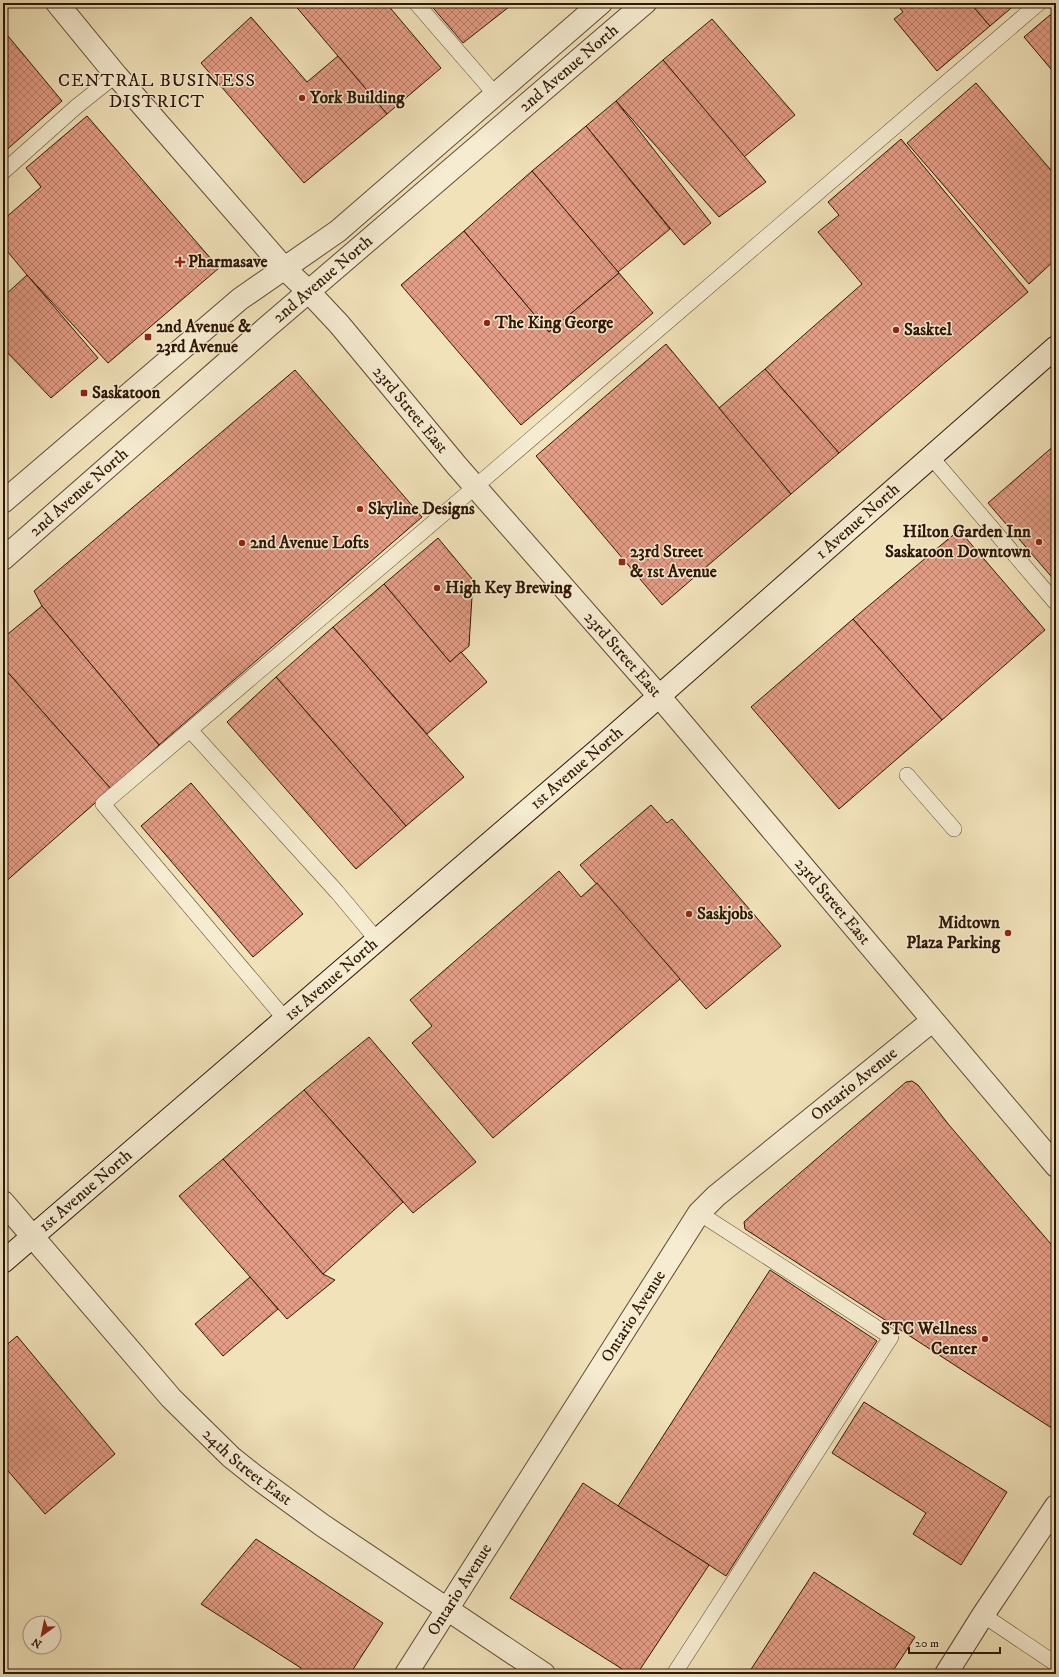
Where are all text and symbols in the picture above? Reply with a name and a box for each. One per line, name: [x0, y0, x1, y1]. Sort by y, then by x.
street label: 2nd Avenue North: [514, 19, 623, 117]
district label: CENTRAL BUSINESS DISTRICT: [58, 70, 256, 113]
place label: York Building: [309, 87, 405, 109]
marker: York Building: [297, 93, 307, 103]
street label: 2nd Avenue North: [268, 230, 377, 328]
place label: Pharmasave: [188, 251, 268, 273]
marker: Pharmasave: [175, 257, 185, 267]
place label: The King George: [494, 312, 613, 334]
place label: 2nd Avenue & 23rd Avenue: [156, 316, 251, 358]
marker: The King George: [482, 318, 492, 328]
place label: Sasktel: [904, 319, 953, 341]
marker: Sasktel: [891, 325, 901, 335]
marker: 2nd Avenue & 23rd Avenue: [143, 332, 153, 342]
street label: 23rd Street East: [367, 361, 453, 459]
place label: Saskatoon: [92, 382, 160, 404]
marker: Saskatoon: [79, 388, 89, 398]
street label: 2nd Avenue North: [25, 443, 133, 542]
street label: 1 Avenue North: [811, 478, 905, 564]
place label: Skyline Designs: [368, 498, 475, 520]
marker: Skyline Designs: [355, 504, 365, 514]
place label: Hilton Garden Inn Saskatoon Downtown: [885, 521, 1031, 563]
place label: 2nd Avenue Lofts: [250, 532, 369, 554]
marker: Hilton Garden Inn Saskatoon Downtown: [1034, 537, 1044, 547]
marker: 2nd Avenue Lofts: [237, 538, 247, 548]
place label: 23rd Street & 1st Avenue: [630, 541, 717, 583]
marker: 23rd Street & 1st Avenue: [617, 557, 627, 567]
place label: High Key Brewing: [445, 577, 572, 599]
marker: High Key Brewing: [432, 583, 442, 593]
street label: 23rd Street East: [579, 607, 667, 703]
street label: 1st Avenue North: [525, 722, 628, 814]
street label: 23rd Street East: [789, 853, 876, 950]
place label: Saskjobs: [697, 903, 753, 925]
marker: Saskjobs: [684, 909, 694, 919]
place label: Midtown Plaza Parking: [906, 912, 1001, 954]
marker: Midtown Plaza Parking: [1003, 928, 1013, 938]
street label: 1st Avenue North: [280, 933, 382, 1026]
street label: Ontario Avenue: [806, 1042, 902, 1126]
street label: 1st Avenue North: [34, 1145, 137, 1237]
street label: Ontario Avenue: [596, 1266, 671, 1366]
place label: STC Wellness Center: [881, 1318, 978, 1360]
marker: STC Wellness Center: [980, 1334, 990, 1344]
street label: 24th Street East: [197, 1424, 297, 1511]
street label: Ontario Avenue: [422, 1539, 497, 1640]
north arrow: [22, 1615, 62, 1655]
scale bar: [909, 1629, 1000, 1655]
text: N: [29, 1634, 45, 1651]
text: 20 m: [915, 1636, 939, 1651]

